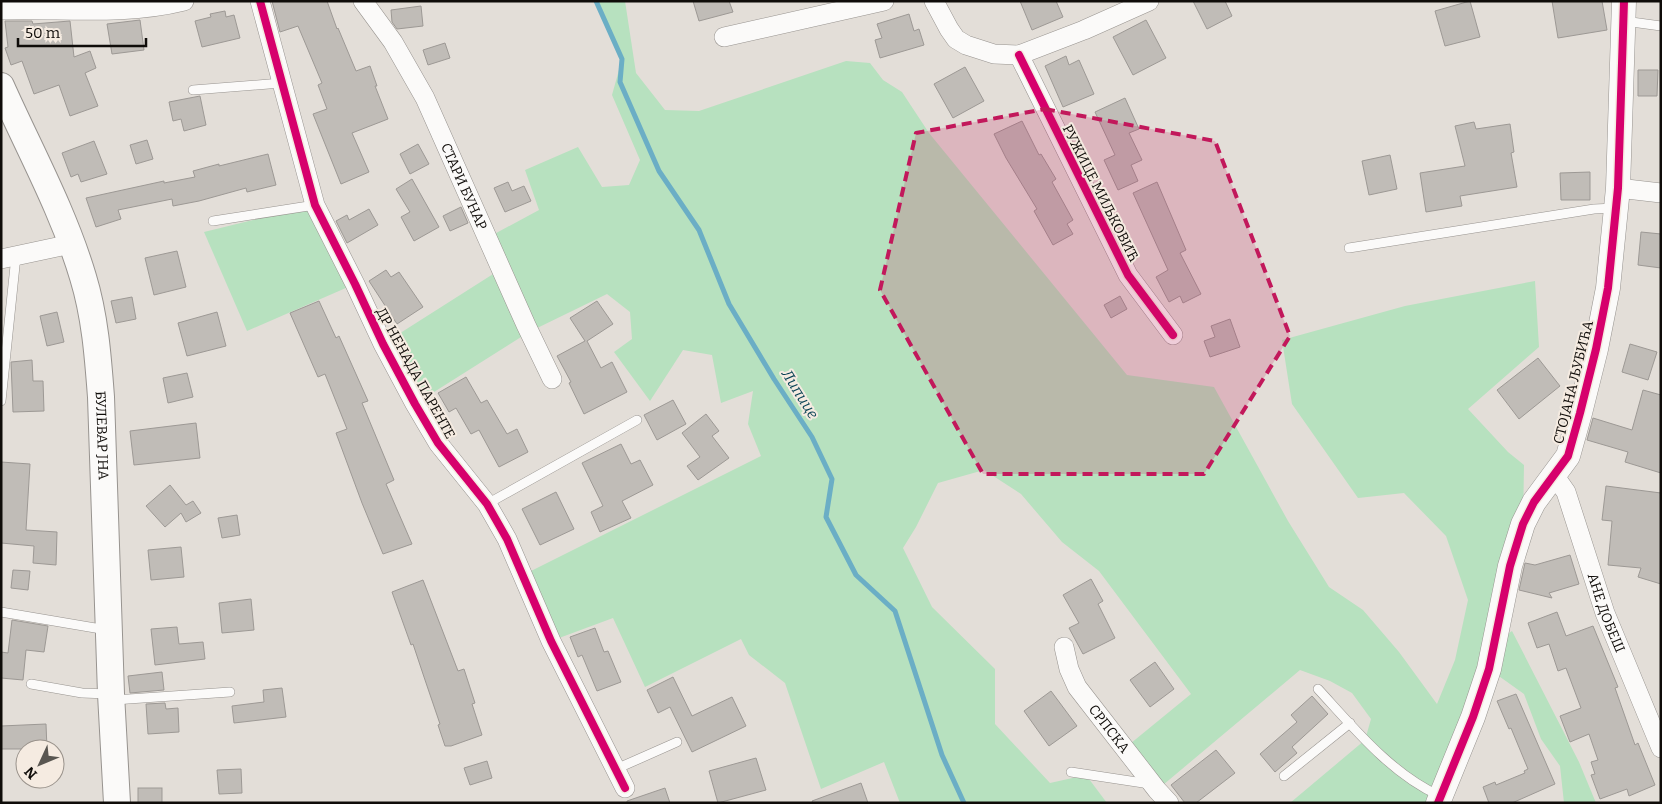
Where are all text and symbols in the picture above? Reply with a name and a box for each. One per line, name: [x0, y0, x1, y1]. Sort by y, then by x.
scale bar: [18, 15, 145, 47]
text: 50 m: [25, 24, 61, 42]
street label: РУЖИЦЕ МИЉКОВИЋ: [1059, 122, 1143, 265]
street label: СТАРИ БУНАР: [437, 141, 491, 233]
street label: ДР НЕНАДА ПАРЕНТЕ: [372, 305, 459, 442]
street label: СТОЈАНА ЉУБИЋА: [1550, 319, 1597, 446]
water label: Липице: [777, 365, 822, 422]
street label: БУЛЕВАР ЈНА: [92, 390, 112, 480]
street label: АНЕ ДОБЕШ: [1584, 571, 1628, 655]
street label: СРПСКА: [1085, 701, 1133, 757]
north arrow: [15, 739, 65, 789]
text: N: [21, 763, 41, 782]

